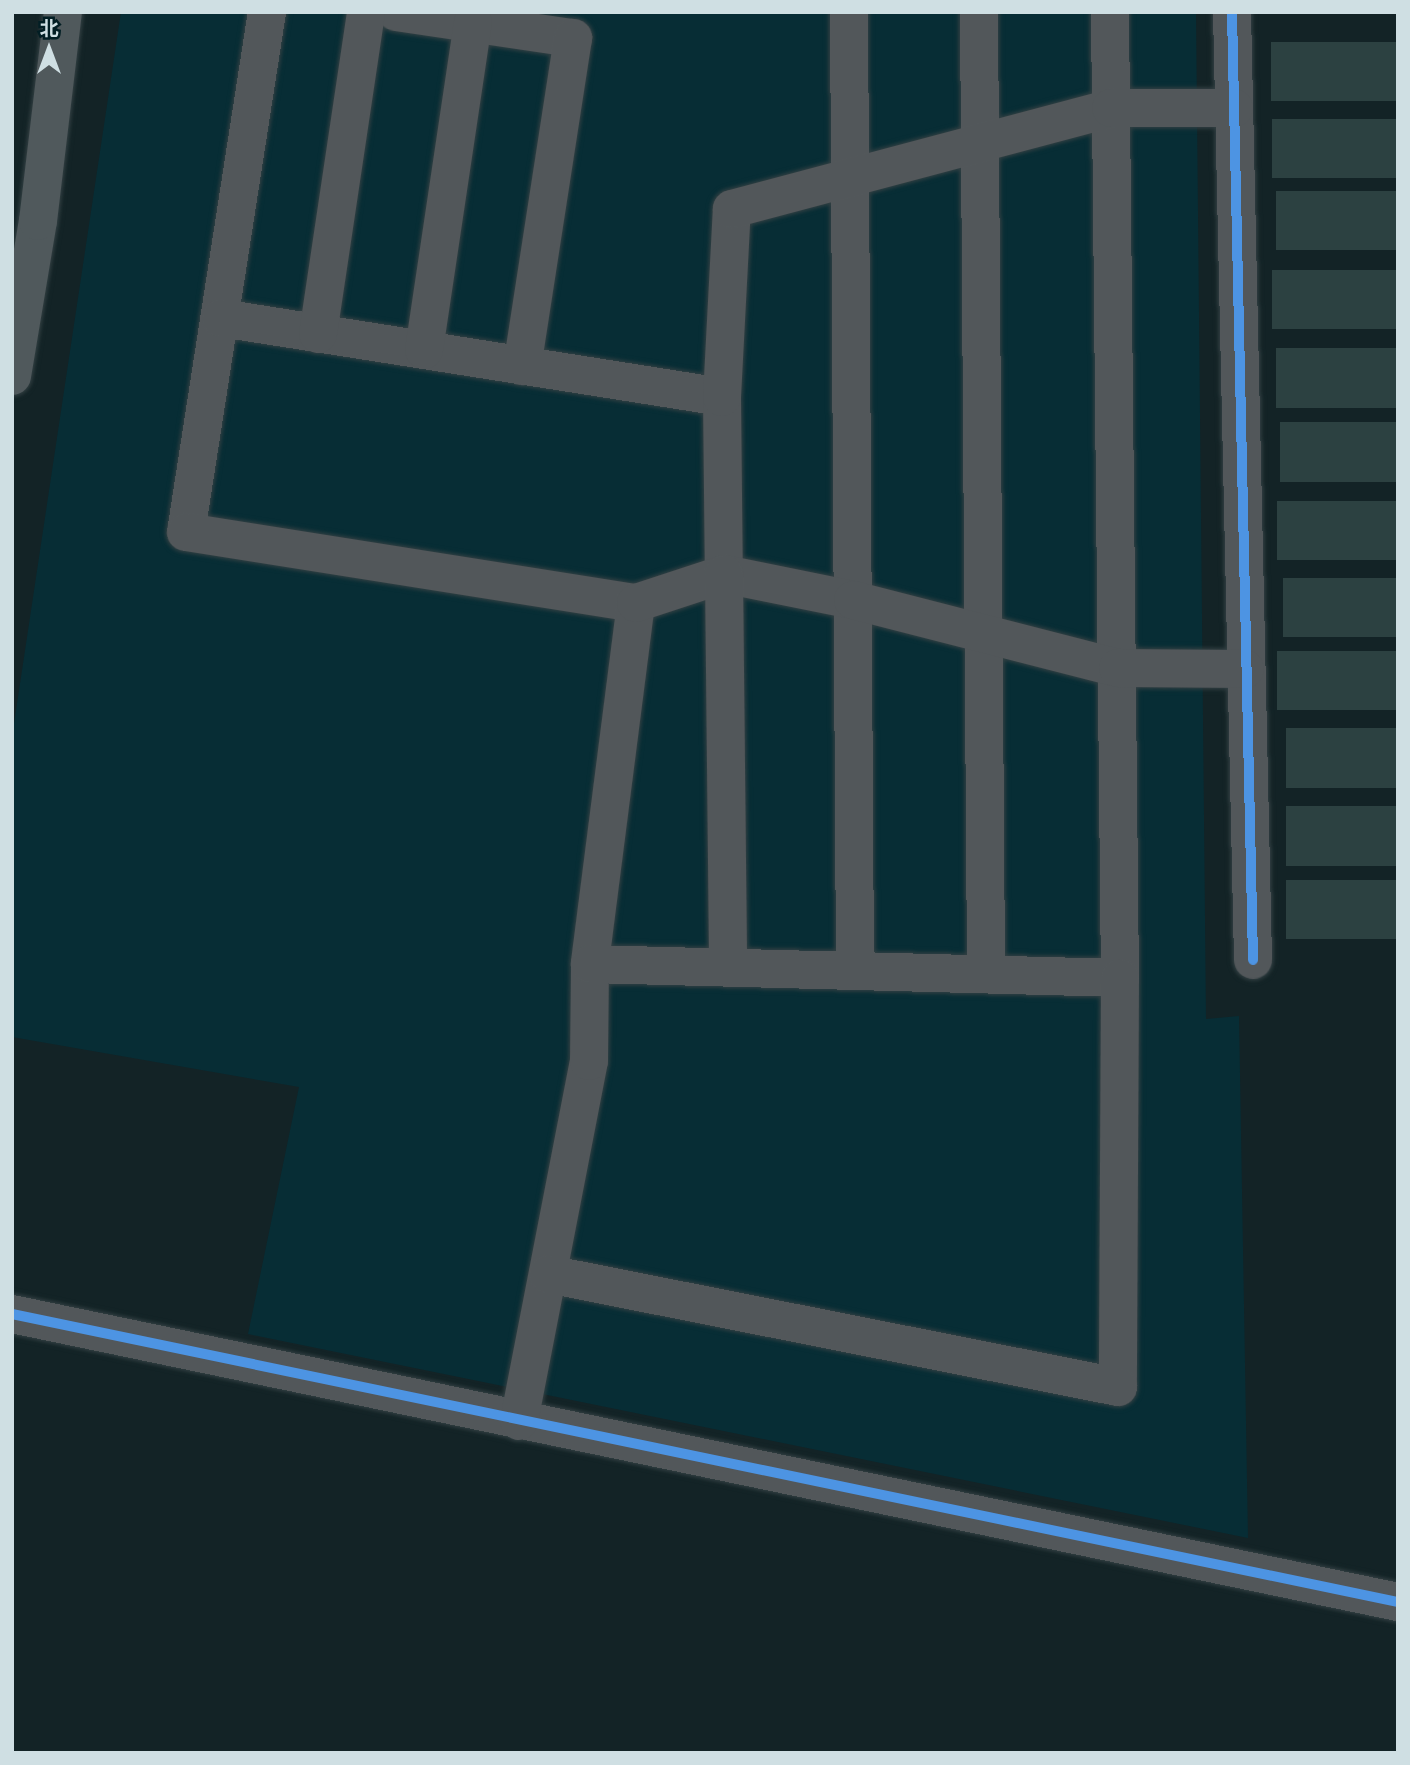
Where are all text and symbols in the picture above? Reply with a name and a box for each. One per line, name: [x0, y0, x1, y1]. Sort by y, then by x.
north arrow: [14, 14, 84, 84]
text: 北: [39, 16, 59, 39]

